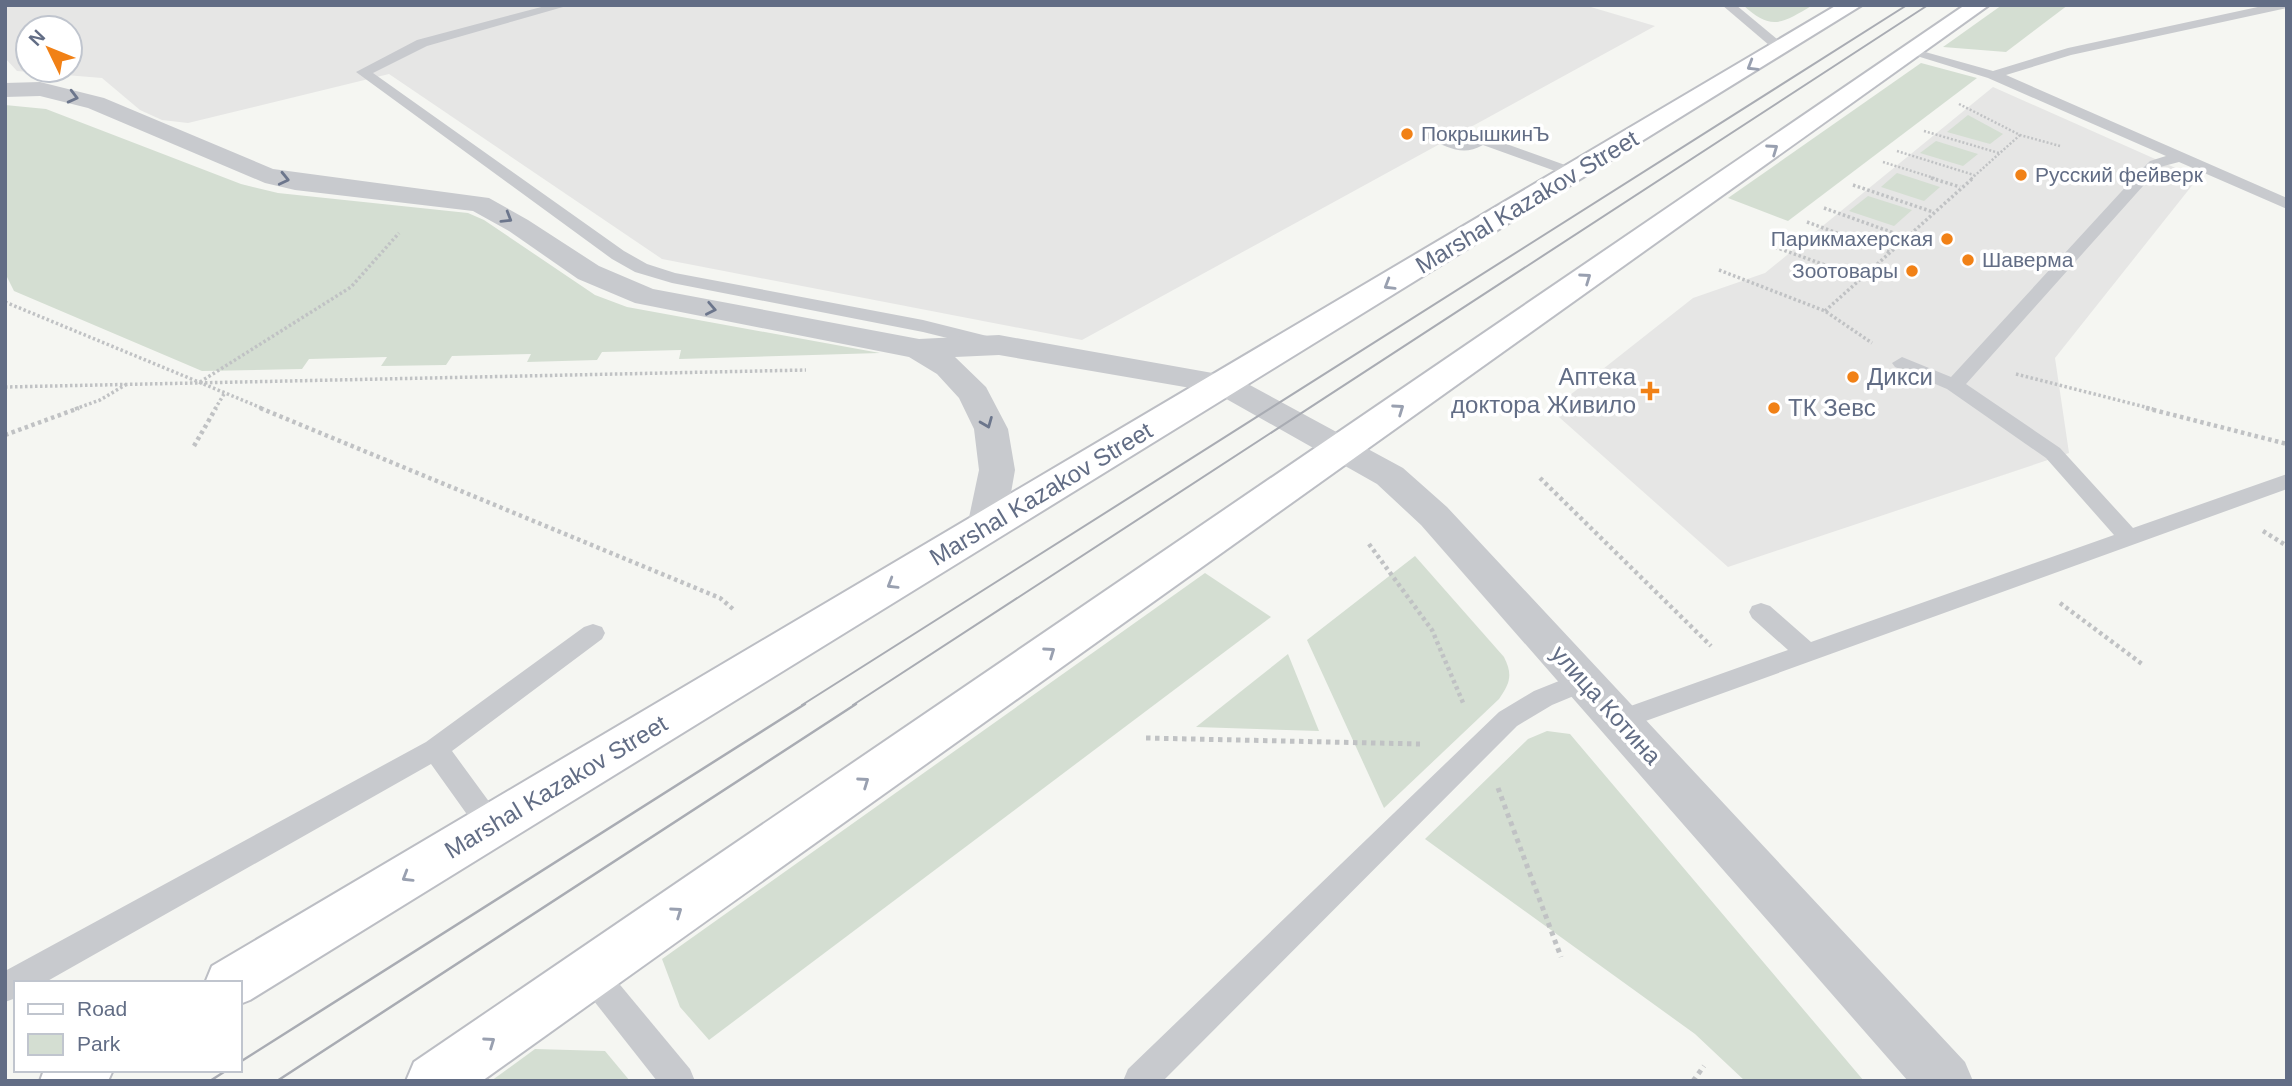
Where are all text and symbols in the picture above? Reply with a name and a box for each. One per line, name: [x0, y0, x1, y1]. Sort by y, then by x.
north arrow: [14, 14, 84, 84]
text: N: [25, 26, 49, 50]
one-way arrow: [1746, 58, 1759, 71]
one-way arrow: [66, 89, 78, 103]
place label: ПокрышкинЪ: [1421, 122, 1550, 145]
street label: Marshal Kazakov Street: [1411, 124, 1643, 279]
marker: ПокрышкинЪ: [1399, 126, 1415, 142]
one-way arrow: [1765, 145, 1778, 157]
place label: Русский фейверк: [2035, 163, 2204, 186]
marker: Русский фейверк: [2013, 167, 2029, 183]
one-way arrow: [278, 171, 290, 186]
one-way arrow: [499, 209, 512, 222]
place label: Парикмахерская: [1771, 227, 1933, 250]
marker: Парикмахерская: [1939, 231, 1955, 247]
place label: Шаверма: [1982, 248, 2074, 271]
marker: Шаверма: [1960, 252, 1976, 268]
place label: Зоотовары: [1792, 259, 1898, 282]
marker: Зоотовары: [1904, 263, 1920, 279]
one-way arrow: [1578, 274, 1591, 286]
one-way arrow: [1383, 276, 1396, 289]
one-way arrow: [705, 301, 717, 316]
place label: Аптека доктора Живило: [1451, 363, 1637, 418]
place label: Дикси: [1867, 363, 1933, 390]
marker: Дикси: [1845, 369, 1861, 385]
marker: Аптека доктора Живило: [1642, 383, 1658, 399]
place label: ТК Зевс: [1788, 394, 1876, 421]
marker: ТК Зевс: [1766, 400, 1782, 416]
one-way arrow: [1391, 405, 1404, 417]
street label: Marshal Kazakov Street: [925, 416, 1157, 571]
one-way arrow: [978, 416, 992, 428]
one-way arrow: [887, 575, 900, 588]
street label: улица Котина: [1546, 640, 1667, 770]
one-way arrow: [1042, 648, 1055, 660]
street label: Marshal Kazakov Street: [440, 709, 672, 864]
one-way arrow: [856, 778, 869, 790]
one-way arrow: [401, 868, 414, 881]
one-way arrow: [669, 908, 682, 920]
legend: [14, 981, 242, 1072]
text: Road: [77, 997, 127, 1020]
text: Park: [77, 1032, 121, 1055]
one-way arrow: [482, 1038, 495, 1050]

